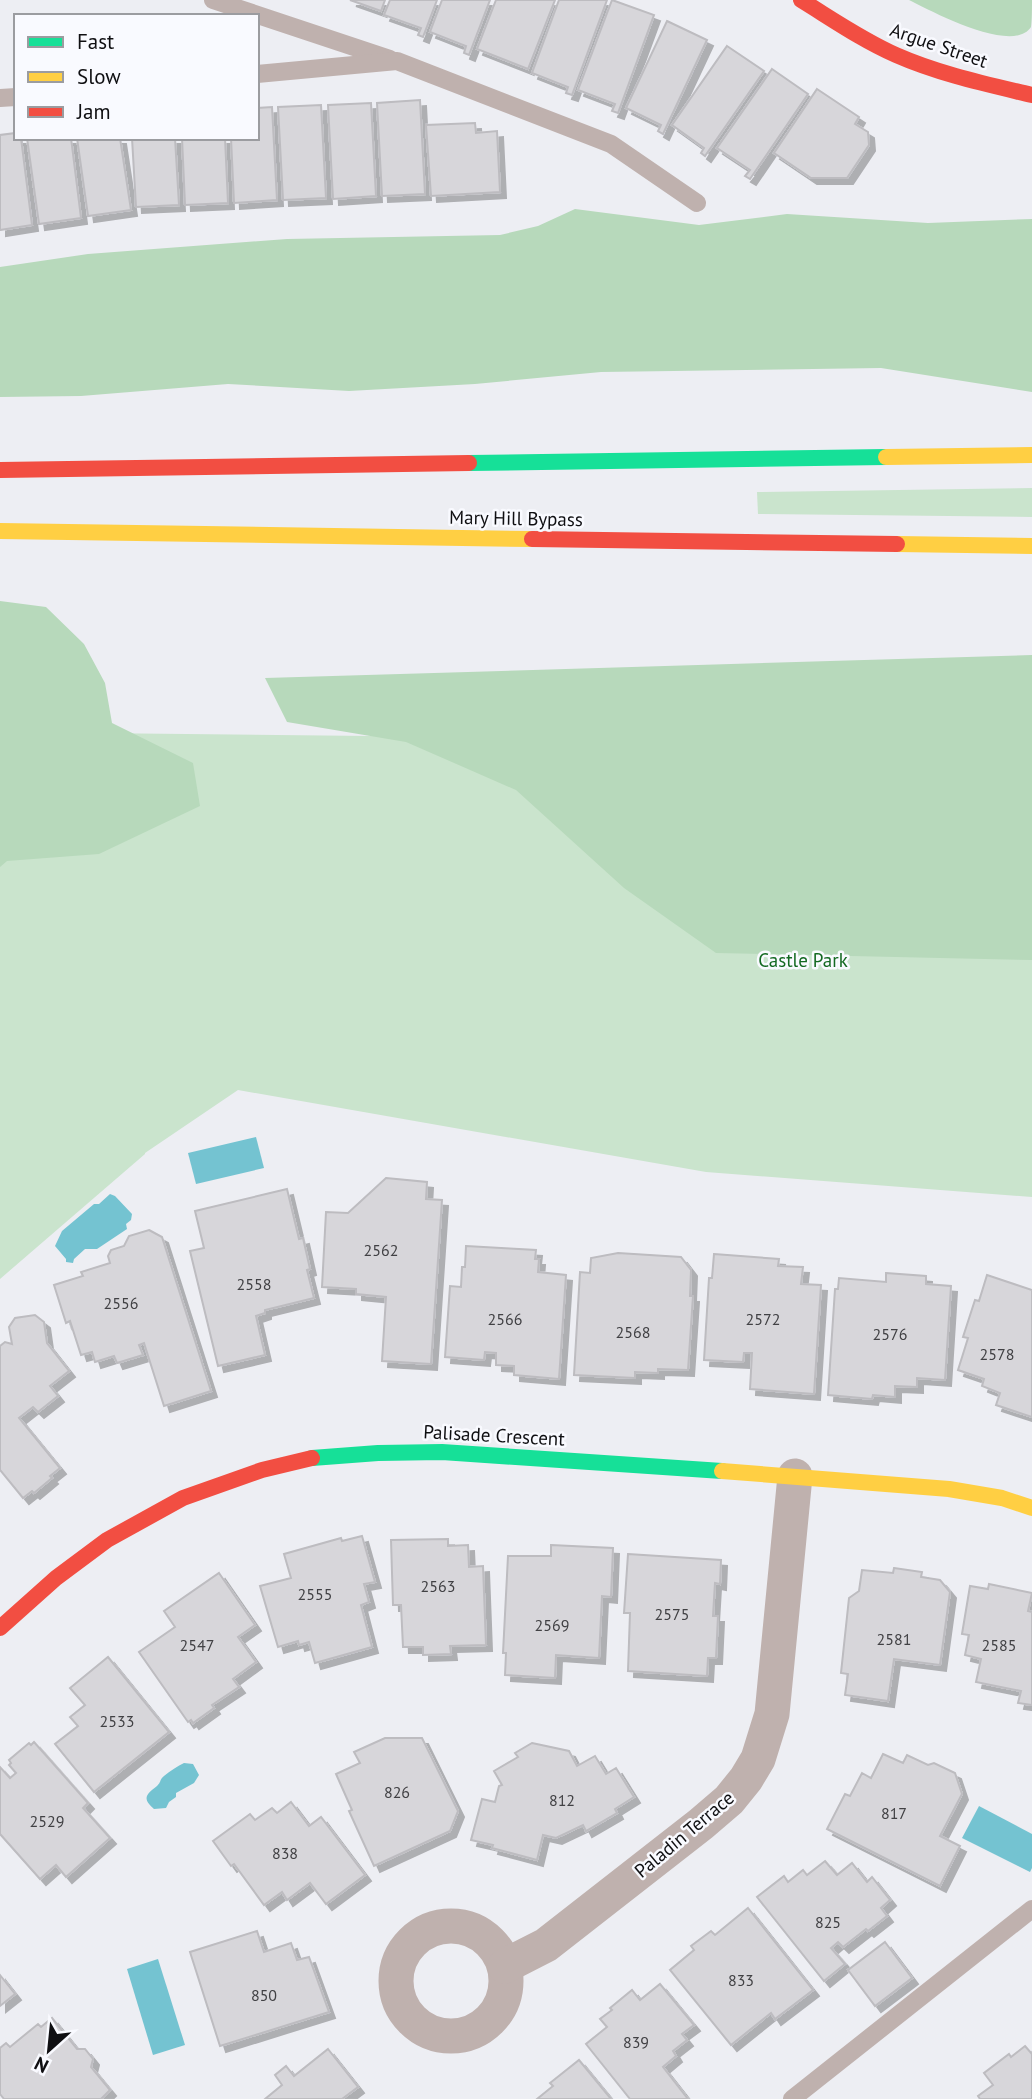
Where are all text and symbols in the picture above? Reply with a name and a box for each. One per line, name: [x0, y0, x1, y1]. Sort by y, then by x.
legend: [14, 14, 259, 140]
street label: Argue Street: [887, 17, 991, 73]
text: Fast: [77, 28, 114, 55]
text: Slow: [77, 63, 121, 90]
text: Jam: [76, 98, 111, 125]
street label: Mary Hill Bypass: [449, 505, 583, 531]
park label: Castle Park: [758, 948, 848, 972]
house number: 2562: [364, 1240, 398, 1260]
house number: 2558: [237, 1274, 271, 1294]
house number: 2556: [104, 1293, 138, 1313]
house number: 2566: [488, 1309, 522, 1329]
house number: 2572: [746, 1309, 780, 1329]
house number: 2568: [616, 1322, 650, 1342]
house number: 2576: [873, 1324, 907, 1344]
house number: 2578: [980, 1344, 1014, 1364]
street label: Palisade Crescent: [423, 1419, 566, 1451]
house number: 2563: [421, 1576, 455, 1596]
house number: 2555: [298, 1584, 332, 1604]
house number: 2575: [655, 1604, 689, 1624]
house number: 2569: [535, 1615, 569, 1635]
house number: 2581: [877, 1629, 911, 1649]
house number: 2547: [180, 1635, 214, 1655]
house number: 2585: [982, 1635, 1016, 1655]
house number: 2533: [100, 1711, 134, 1731]
house number: 826: [384, 1782, 410, 1802]
street label: Paladin Terrace: [629, 1785, 739, 1883]
house number: 812: [549, 1790, 575, 1810]
house number: 817: [881, 1803, 907, 1823]
house number: 2529: [30, 1811, 64, 1831]
house number: 838: [272, 1843, 298, 1863]
house number: 825: [815, 1912, 841, 1932]
house number: 833: [728, 1970, 754, 1990]
house number: 850: [251, 1985, 277, 2005]
north arrow: [14, 2015, 84, 2085]
house number: 839: [623, 2032, 649, 2052]
text: N: [30, 2052, 52, 2079]

